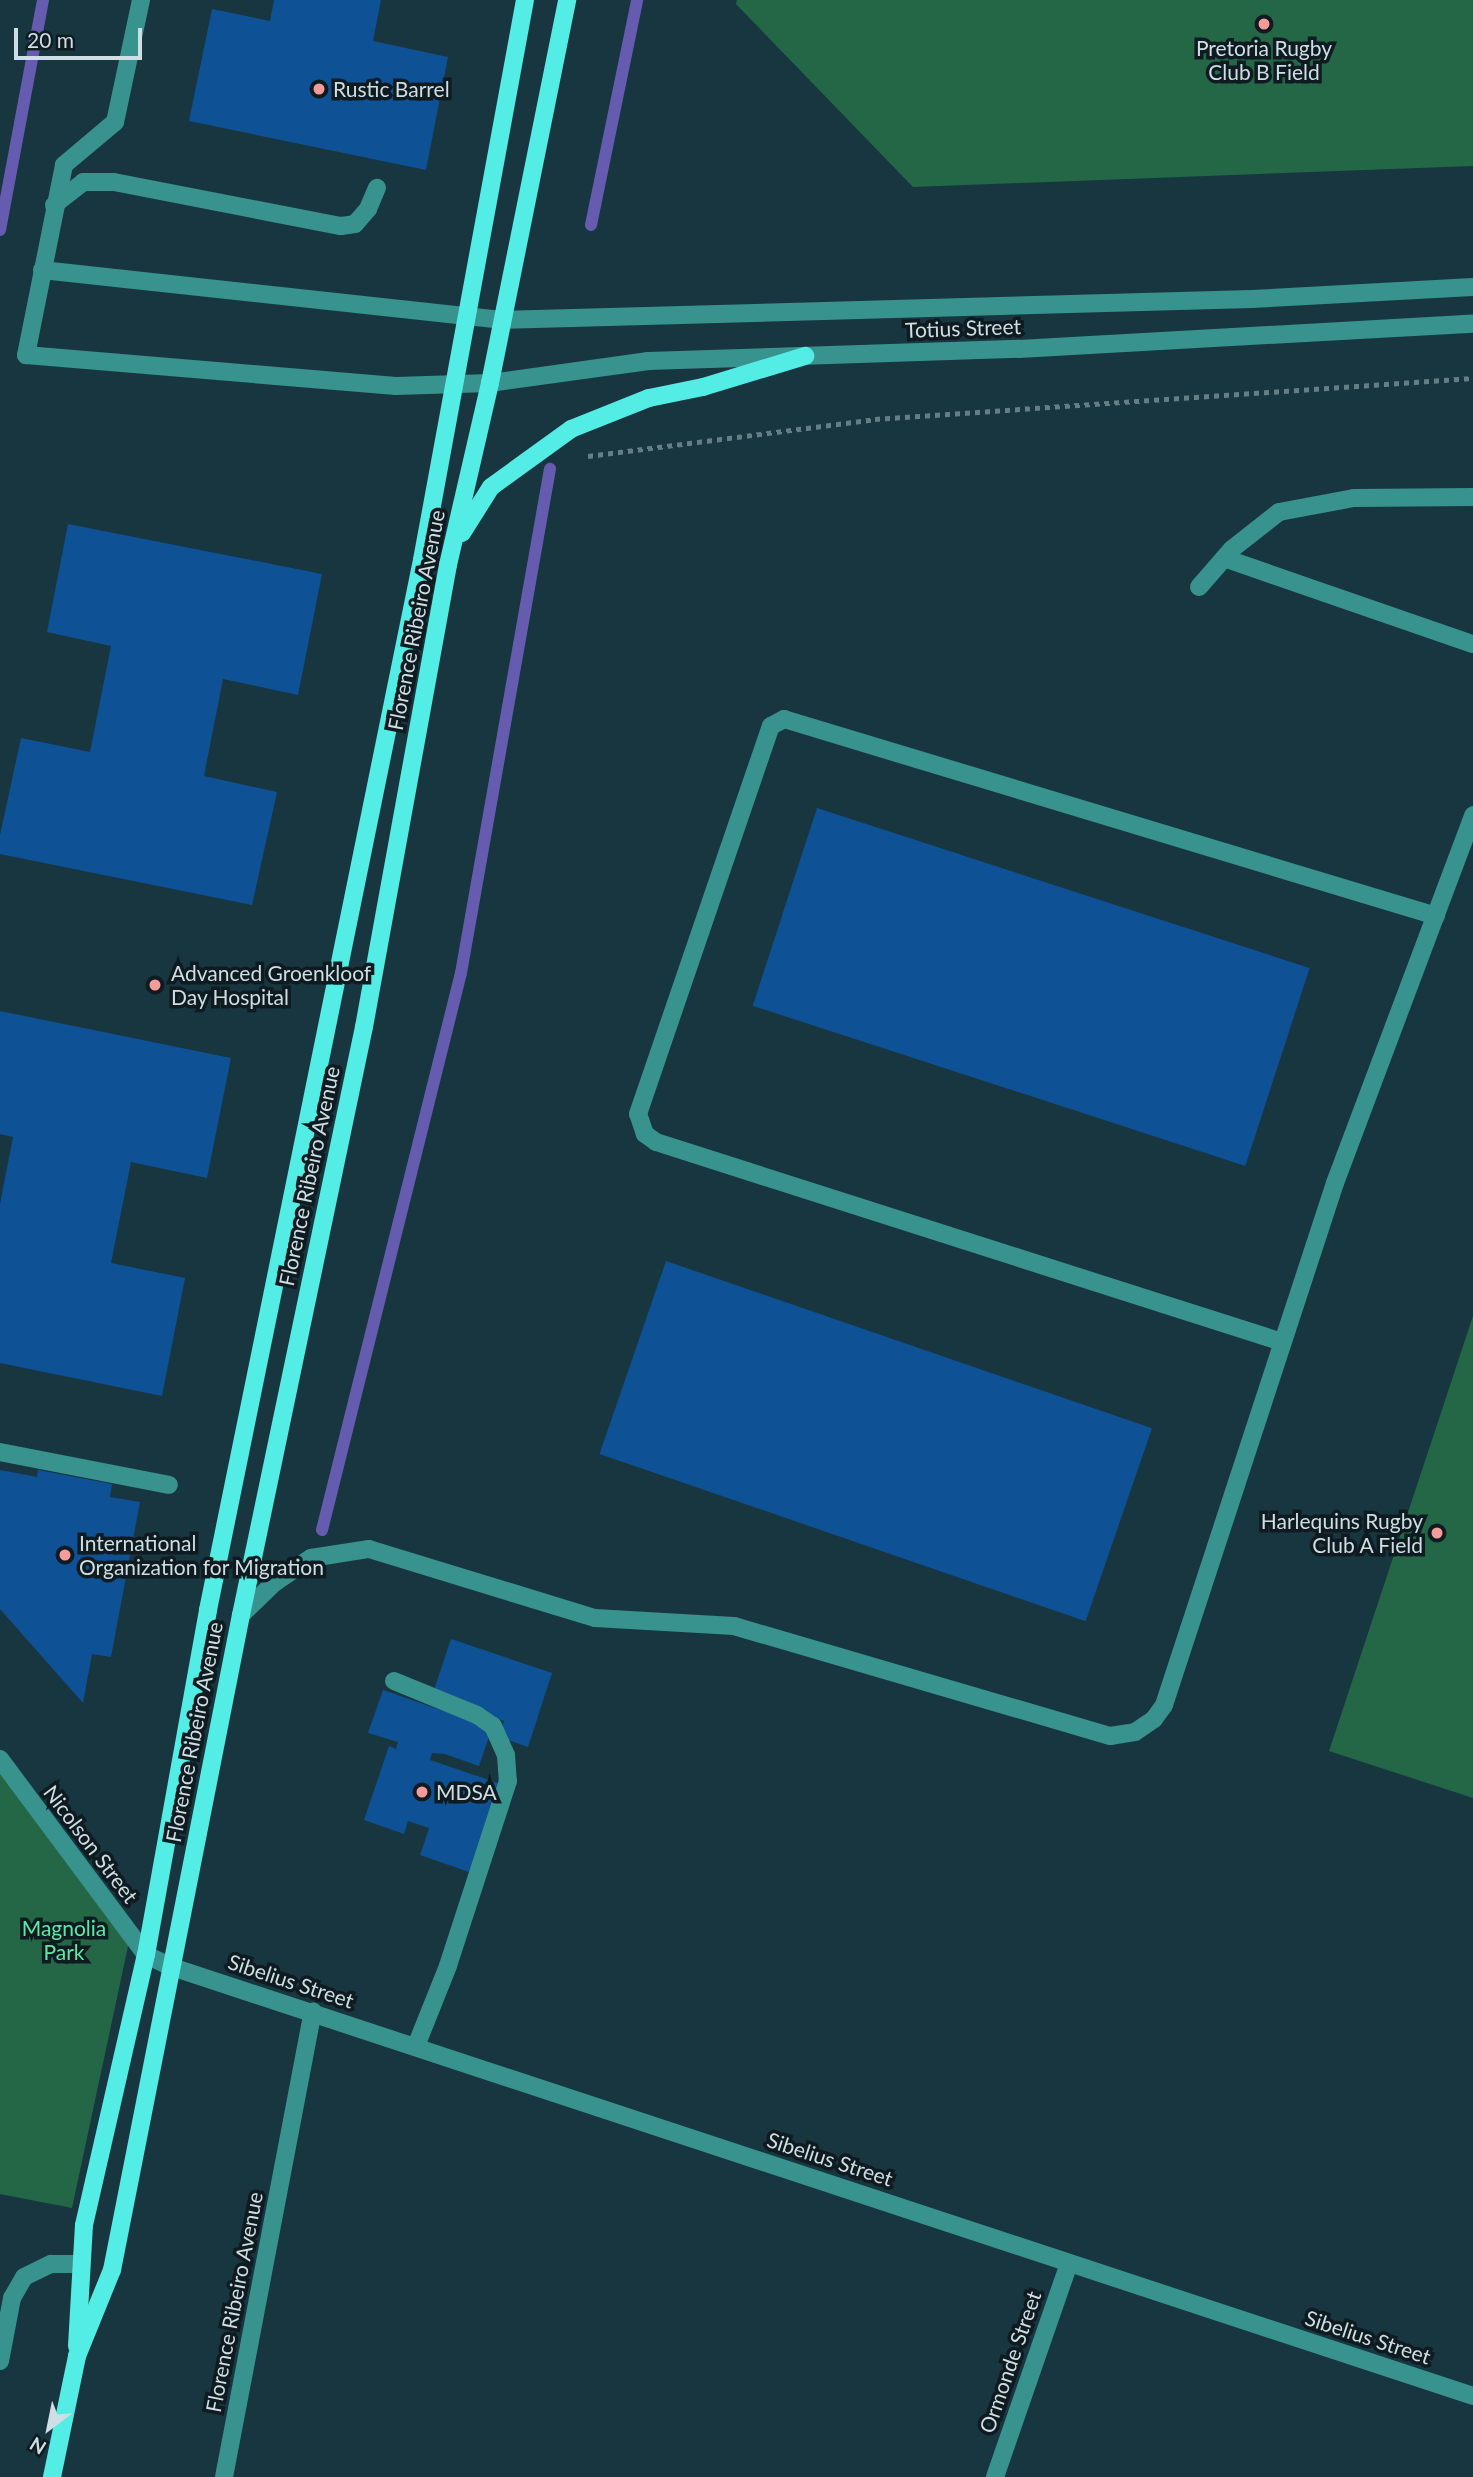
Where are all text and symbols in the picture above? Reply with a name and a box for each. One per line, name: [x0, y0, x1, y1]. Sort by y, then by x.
scale bar: [18, 14, 145, 58]
marker: Pretoria Rugby Club B Field: [1256, 16, 1272, 32]
text: 20 m: [27, 27, 74, 52]
place label: Pretoria Rugby Club B Field: [1196, 35, 1332, 85]
place label: Rustic Barrel: [333, 76, 450, 102]
marker: Rustic Barrel: [311, 81, 327, 97]
street label: Totius Street: [905, 313, 1021, 343]
street label: Florence Ribeiro Avenue: [382, 507, 450, 733]
place label: Advanced Groenkloof Day Hospital: [171, 960, 371, 1010]
marker: Advanced Groenkloof Day Hospital: [145, 975, 165, 995]
street label: Florence Ribeiro Avenue: [273, 1063, 345, 1289]
place label: Harlequins Rugby Club A Field: [1261, 1508, 1423, 1558]
marker: Harlequins Rugby Club A Field: [1429, 1525, 1445, 1541]
place label: International Organization for Migration: [79, 1530, 324, 1580]
marker: International Organization for Migration: [57, 1547, 73, 1563]
street label: Florence Ribeiro Avenue: [160, 1619, 228, 1845]
place label: MDSA: [436, 1779, 497, 1805]
street label: Nicolson Street: [39, 1780, 143, 1908]
marker: MDSA: [414, 1784, 430, 1800]
park label: Magnolia Park: [22, 1915, 106, 1965]
street label: Sibelius Street: [225, 1949, 357, 2013]
street label: Sibelius Street: [764, 2127, 896, 2191]
street label: Florence Ribeiro Avenue: [200, 2189, 268, 2415]
street label: Ormonde Street: [974, 2288, 1046, 2436]
street label: Sibelius Street: [1302, 2305, 1434, 2369]
north arrow: [14, 2393, 84, 2463]
text: N: [25, 2433, 50, 2460]

